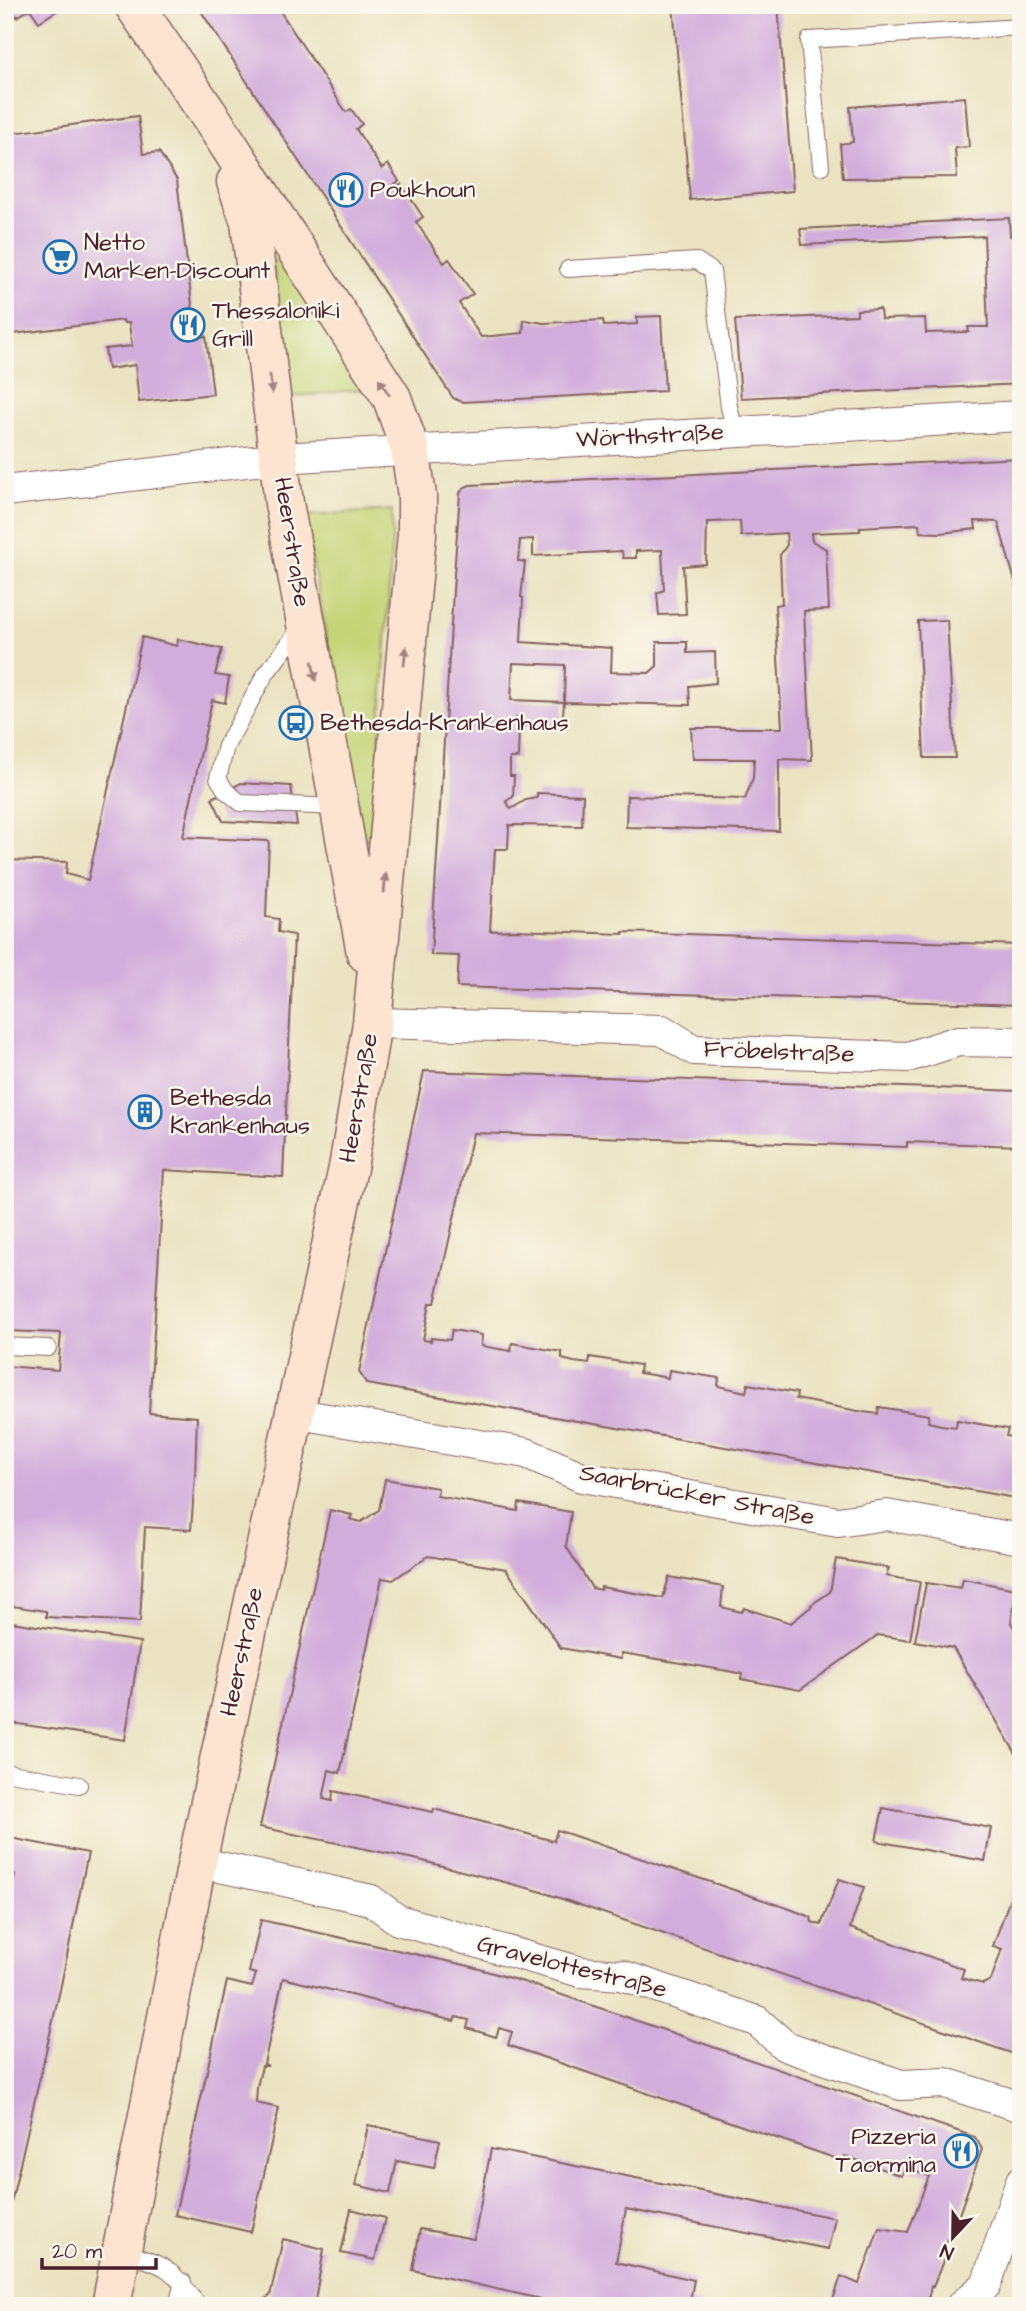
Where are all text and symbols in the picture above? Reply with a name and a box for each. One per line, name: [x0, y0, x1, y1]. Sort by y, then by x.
restaurant icon: Poukhoun: [327, 171, 365, 209]
place label: Poukhoun: [370, 173, 475, 207]
place label: Netto Marken-Discount: [84, 226, 271, 288]
supermarket icon: Netto Marken-Discount: [41, 238, 79, 276]
place label: Thessaloniki Grill: [212, 294, 340, 356]
restaurant icon: Thessaloniki Grill: [169, 306, 207, 344]
one-way arrow: [265, 373, 276, 395]
one-way arrow: [378, 377, 391, 396]
street label: Wörthstraße: [575, 415, 725, 457]
street label: Heerstraße: [265, 475, 319, 609]
one-way arrow: [400, 645, 411, 667]
one-way arrow: [309, 660, 320, 682]
bus stop icon: Bethesda-Krankenhaus: [277, 704, 315, 742]
place label: Bethesda-Krankenhaus: [320, 706, 569, 740]
one-way arrow: [380, 872, 391, 894]
street label: Heerstraße: [331, 1031, 387, 1165]
street label: Fröbelstraße: [703, 1032, 855, 1072]
place label: Bethesda Krankenhaus: [170, 1081, 310, 1143]
building icon: Bethesda Krankenhaus: [126, 1093, 164, 1131]
street label: Saarbrücker Straße: [577, 1456, 817, 1534]
street label: Heerstraße: [212, 1584, 272, 1720]
street label: Gravelottestraße: [474, 1927, 670, 2007]
place label: Pizzeria Taormina: [836, 2120, 936, 2182]
restaurant icon: Pizzeria Taormina: [942, 2132, 980, 2170]
north arrow: [918, 2202, 988, 2272]
scale bar: [42, 2227, 156, 2271]
text: 20 m: [52, 2237, 103, 2266]
text: N: [937, 2237, 958, 2266]

